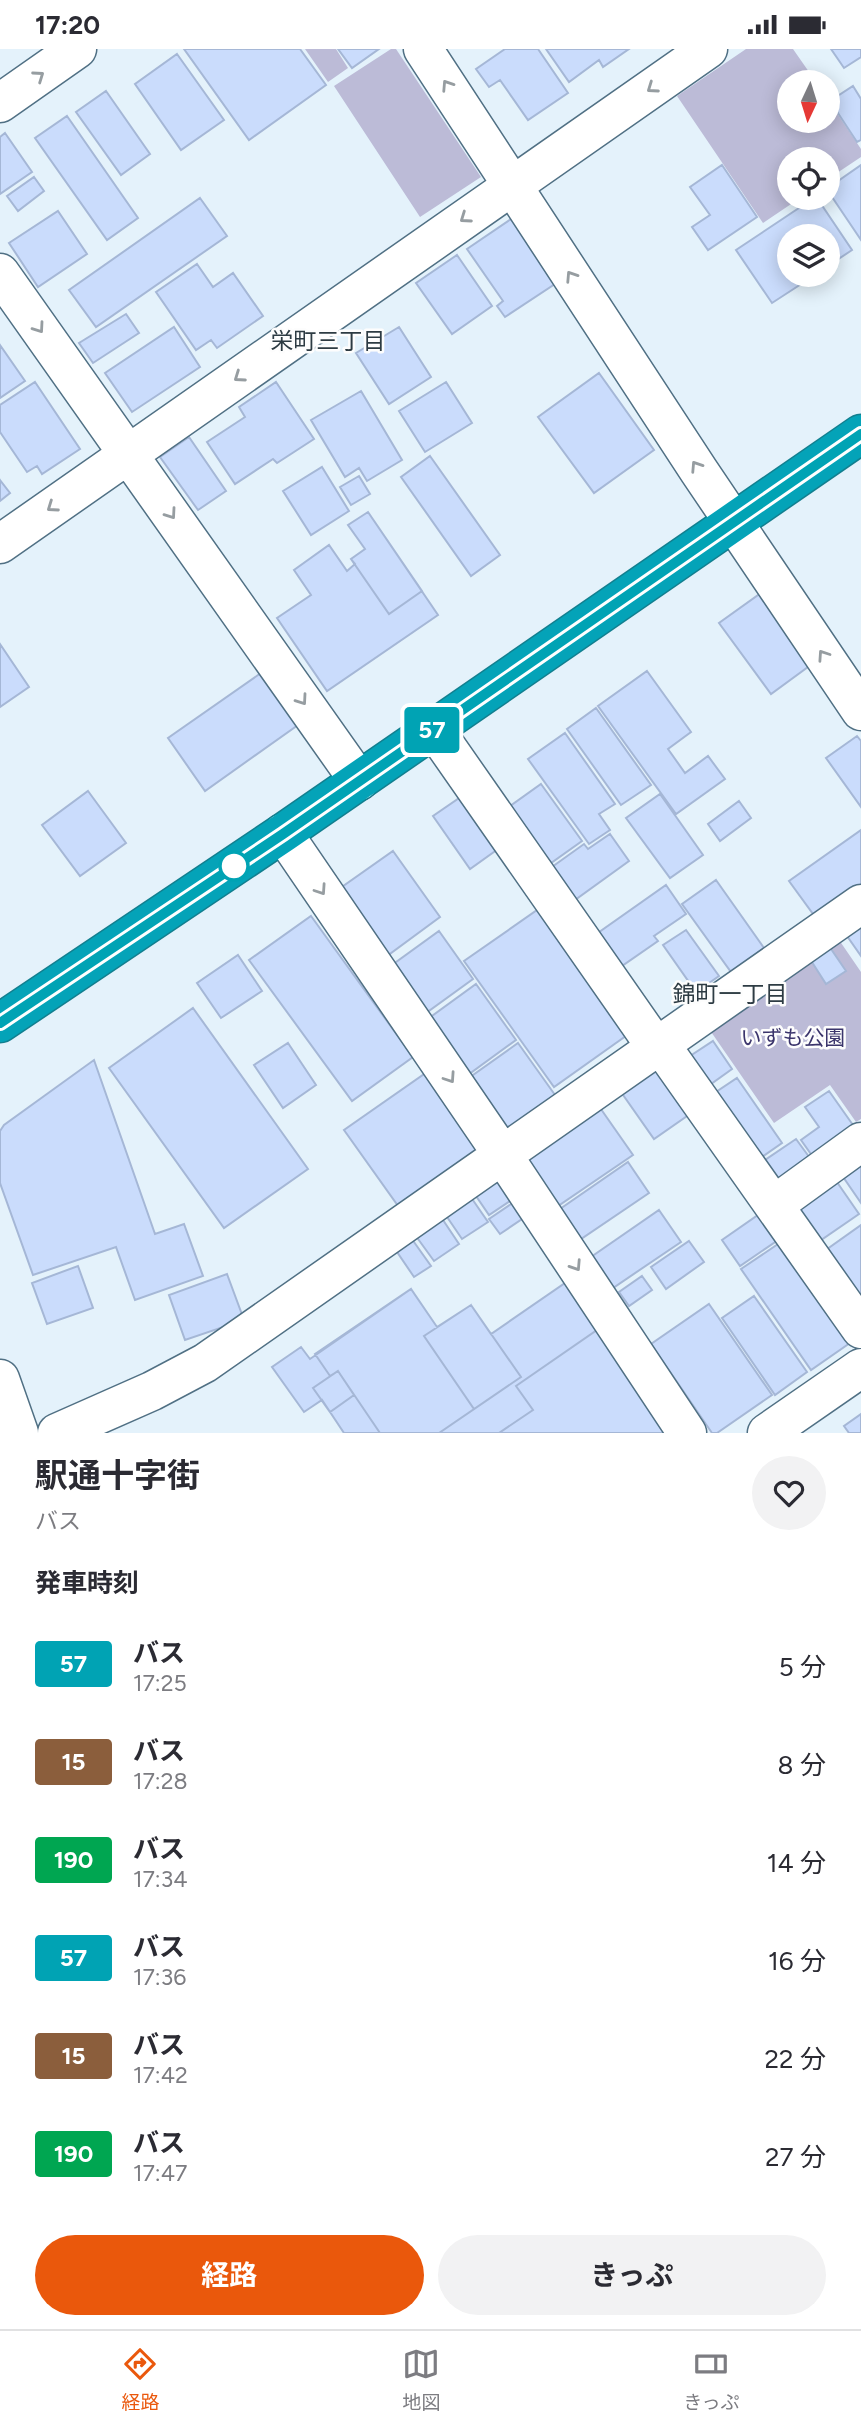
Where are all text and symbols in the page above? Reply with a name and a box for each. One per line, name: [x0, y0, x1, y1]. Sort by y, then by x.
text: 17:20: [35, 9, 100, 41]
north arrow: [777, 70, 840, 133]
map controls: [777, 70, 840, 287]
one-way arrow: [31, 72, 44, 84]
one-way arrow: [443, 80, 455, 93]
one-way arrow: [647, 80, 660, 92]
button: locate: [777, 147, 840, 210]
one-way arrow: [460, 210, 473, 222]
button: layers: [777, 224, 840, 287]
one-way arrow: [567, 270, 580, 283]
one-way arrow: [31, 320, 43, 333]
district label: 栄町三丁目: [271, 327, 386, 355]
one-way arrow: [234, 369, 247, 381]
one-way arrow: [691, 461, 704, 474]
one-way arrow: [47, 499, 60, 511]
one-way arrow: [163, 506, 175, 519]
one-way arrow: [818, 650, 831, 663]
one-way arrow: [294, 692, 306, 705]
line badge: 57: [400, 707, 464, 753]
text: 57: [418, 715, 446, 744]
unlabelled marker: [219, 851, 249, 881]
one-way arrow: [313, 882, 325, 895]
district label: 錦町一丁目: [673, 980, 788, 1008]
park label: いずも公園: [741, 1025, 846, 1050]
one-way arrow: [441, 1070, 454, 1083]
one-way arrow: [568, 1259, 581, 1272]
text: 駅通十字街: [35, 1456, 200, 1495]
button: heart: [752, 1456, 826, 1530]
text: バス: [35, 1507, 81, 1535]
text: 発車時刻: [35, 1567, 139, 1599]
text: バス: [133, 1637, 185, 1669]
text: 57: [60, 1649, 87, 1678]
text: 5 分: [779, 1651, 826, 1683]
text: 17:25: [133, 1669, 187, 1697]
text: バス: [133, 1735, 185, 1767]
text: 15: [61, 1747, 86, 1776]
text: 8 分: [778, 1749, 826, 1781]
text: 17:28: [133, 1767, 188, 1795]
text: バス: [133, 1833, 185, 1865]
text: 190: [54, 1845, 93, 1874]
text: 14 分: [767, 1847, 826, 1879]
text: 17:34: [133, 1865, 187, 1893]
text: バス: [133, 1931, 185, 1963]
text: 57: [60, 1943, 87, 1972]
text: 16 分: [768, 1945, 826, 1977]
text: 17:36: [133, 1963, 186, 1991]
text: バス: [133, 2029, 185, 2061]
text: 15: [61, 2041, 86, 2070]
text: 22 分: [765, 2043, 826, 2075]
text: 17:42: [133, 2061, 188, 2089]
text: バス: [133, 2127, 185, 2159]
text: 190: [54, 2139, 93, 2168]
text: 27 分: [765, 2141, 826, 2173]
text: 17:47: [133, 2159, 187, 2187]
button: 経路: [35, 2235, 424, 2315]
button: きっぷ: [438, 2235, 826, 2315]
tab: 経路: [121, 2345, 159, 2414]
tab: 地図: [402, 2345, 440, 2414]
tab: きっぷ: [683, 2345, 740, 2414]

